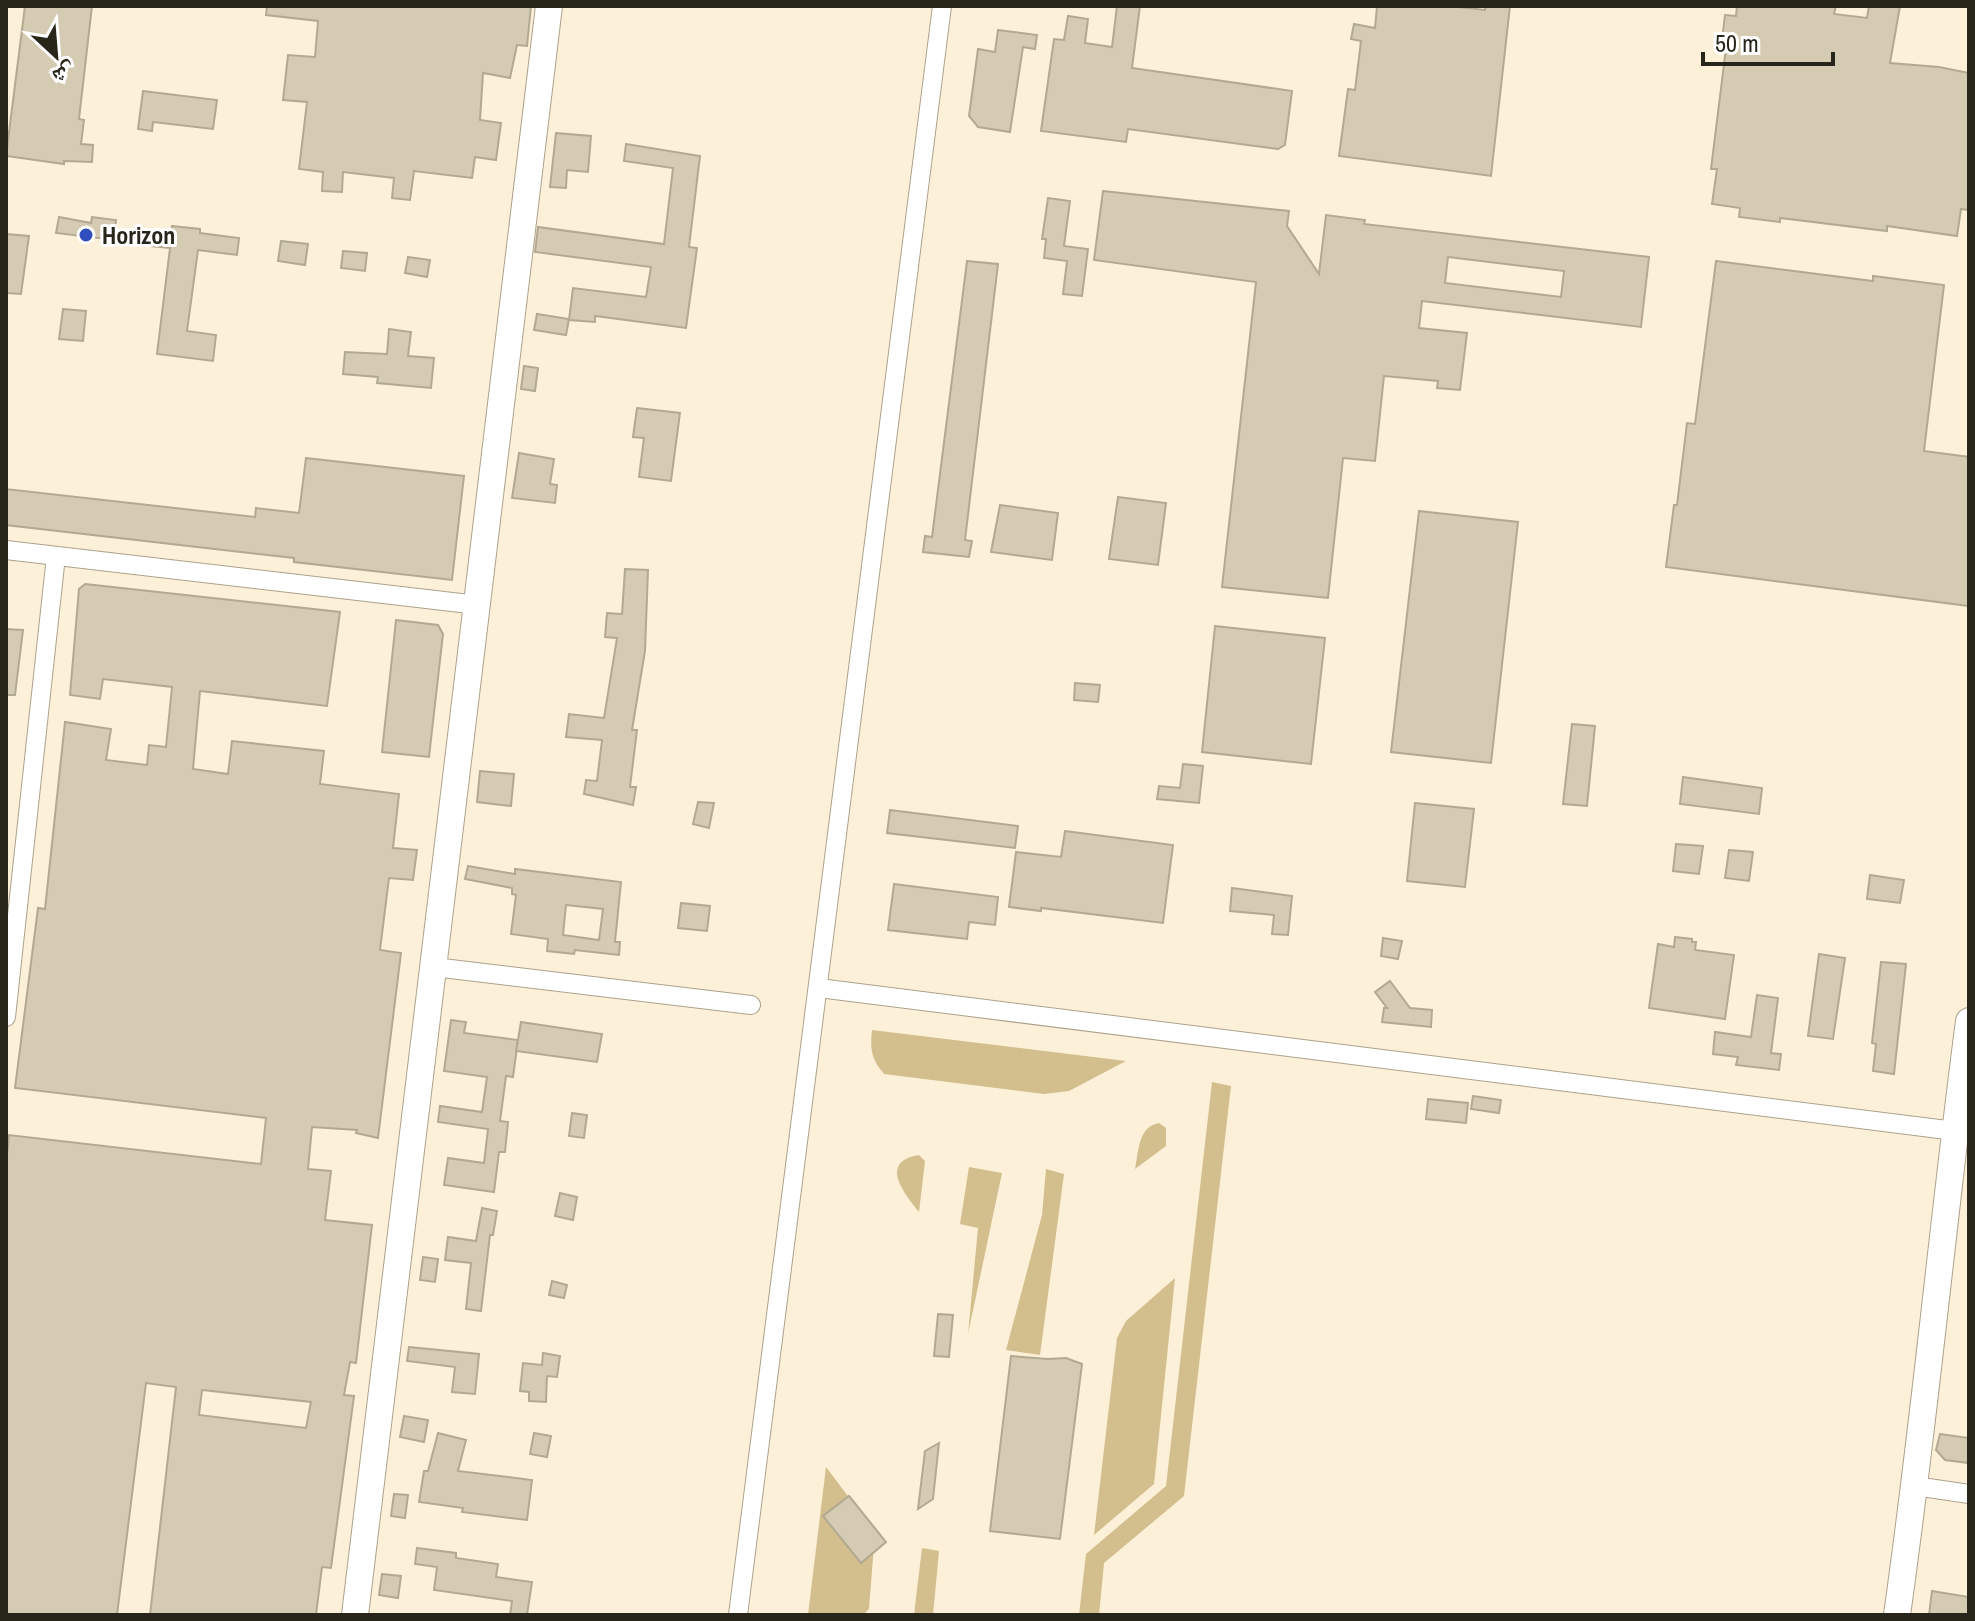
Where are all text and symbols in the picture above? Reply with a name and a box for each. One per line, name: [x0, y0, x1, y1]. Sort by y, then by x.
north arrow: [16, 16, 96, 96]
scale bar: [1703, 16, 1833, 66]
text: 50 m: [1715, 27, 1759, 59]
text: ش: [48, 55, 82, 93]
place label: Horizon: [102, 219, 175, 251]
marker: Horizon: [77, 226, 95, 244]

